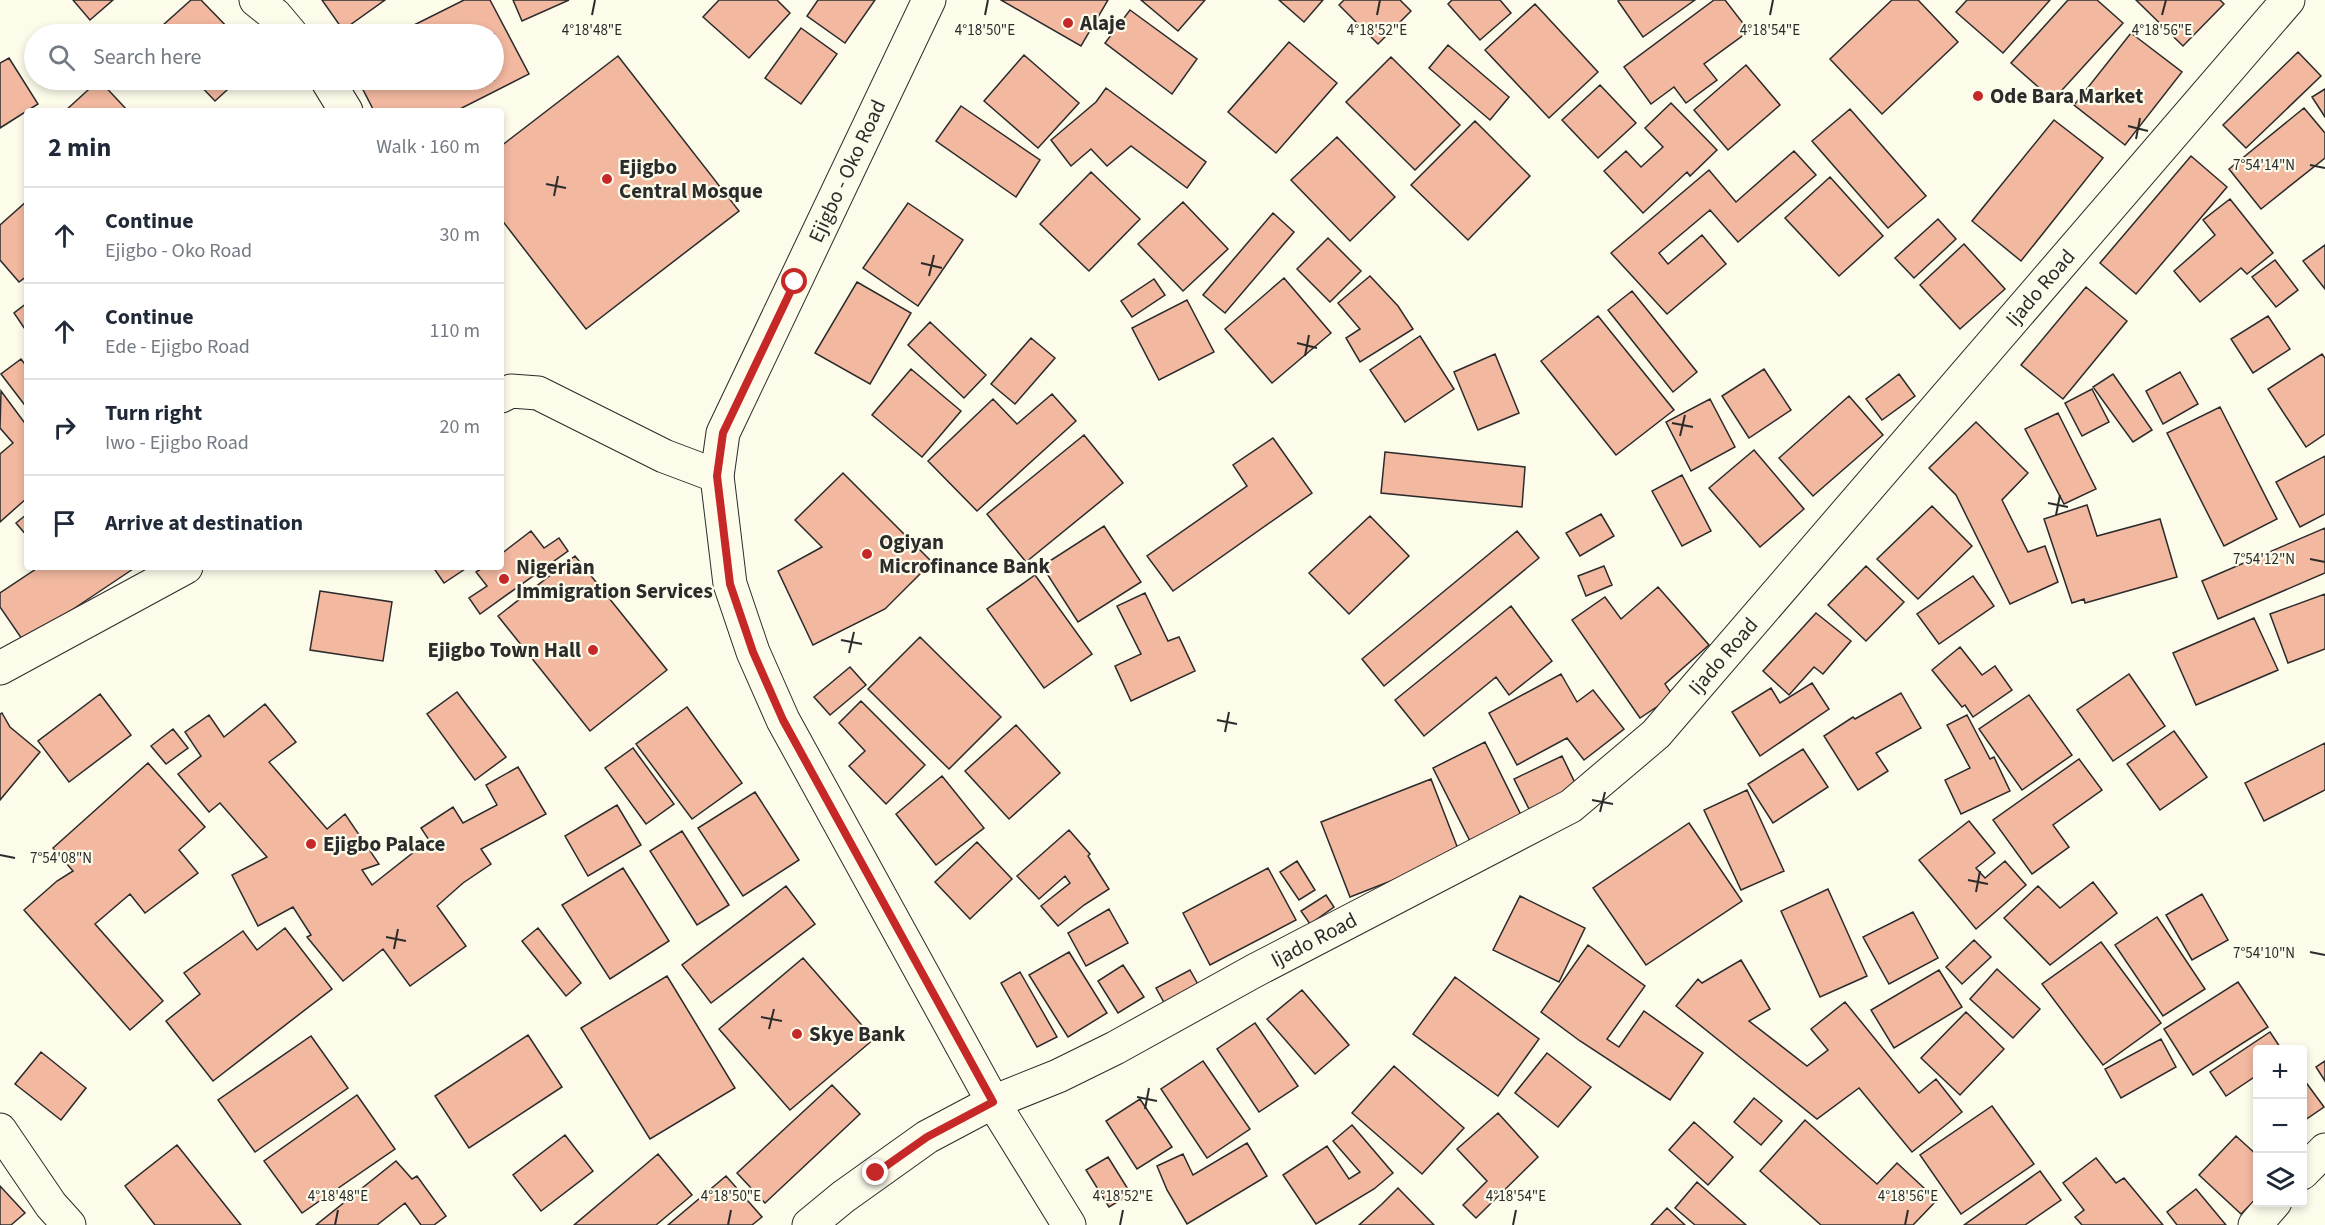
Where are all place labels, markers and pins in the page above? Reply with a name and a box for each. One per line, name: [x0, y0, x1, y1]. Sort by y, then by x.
place label: Alaje: [1079, 8, 1126, 38]
marker: Alaje: [1061, 16, 1075, 30]
place label: Ode Bara Market: [1990, 81, 2143, 111]
marker: Ode Bara Market: [1971, 89, 1985, 103]
place label: Ejigbo Central Mosque: [619, 152, 763, 206]
marker: Ejigbo Central Mosque: [600, 172, 614, 186]
place label: Ogiyan Microfinance Bank: [879, 527, 1050, 581]
marker: Ogiyan Microfinance Bank: [860, 547, 874, 561]
place label: Nigerian Immigration Services: [516, 552, 713, 606]
marker: Nigerian Immigration Services: [497, 572, 511, 586]
place label: Ejigbo Town Hall: [427, 635, 581, 665]
marker: Ejigbo Town Hall: [586, 643, 600, 657]
place label: Ejigbo Palace: [323, 829, 445, 859]
marker: Ejigbo Palace: [304, 837, 318, 851]
place label: Skye Bank: [809, 1019, 906, 1049]
marker: Skye Bank: [790, 1027, 804, 1041]

